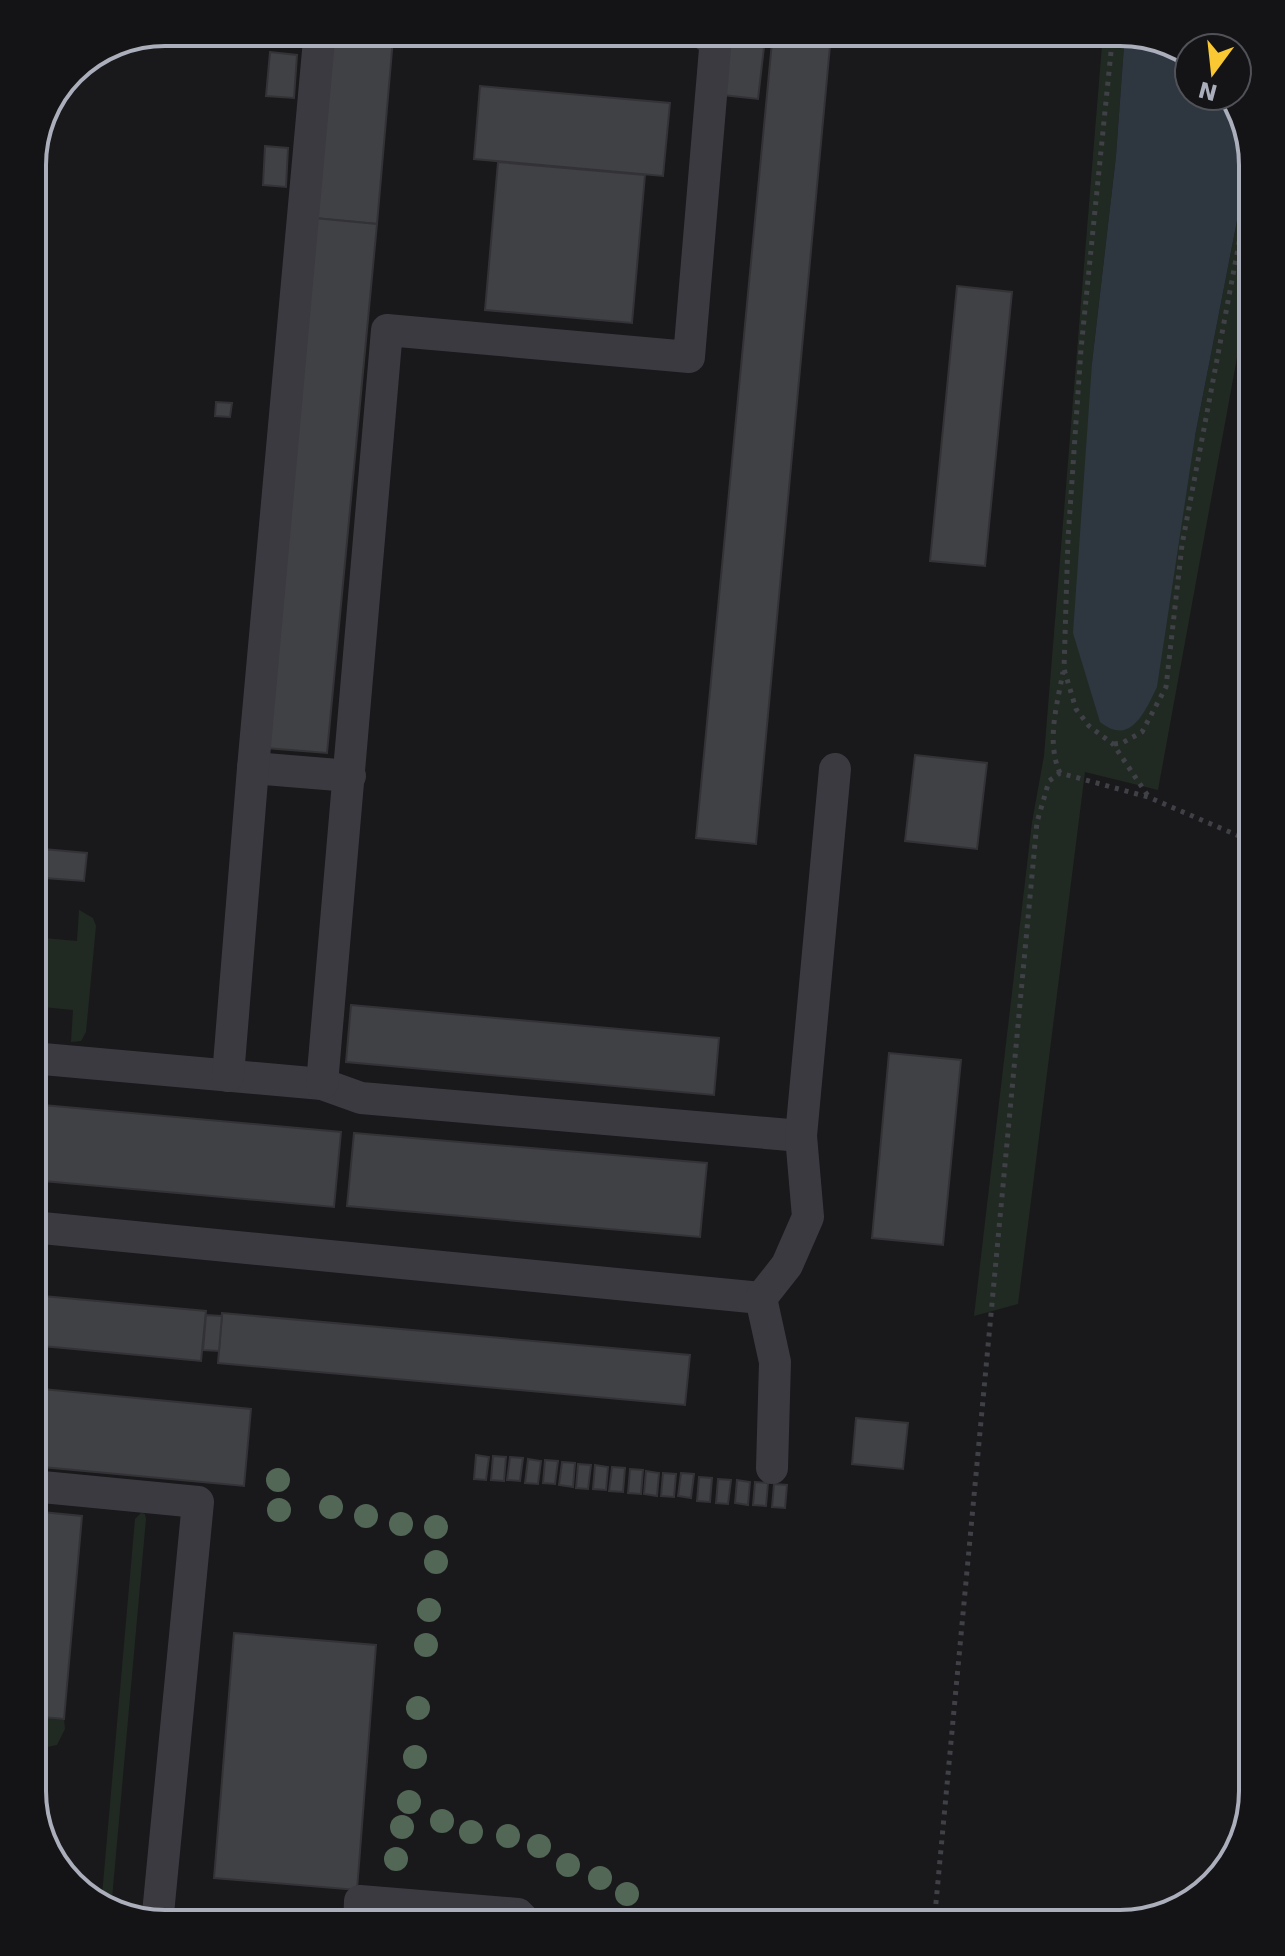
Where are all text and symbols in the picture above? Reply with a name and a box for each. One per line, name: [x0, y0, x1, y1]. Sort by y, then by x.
north arrow: [1173, 32, 1253, 112]
text: N: [1196, 76, 1220, 105]

